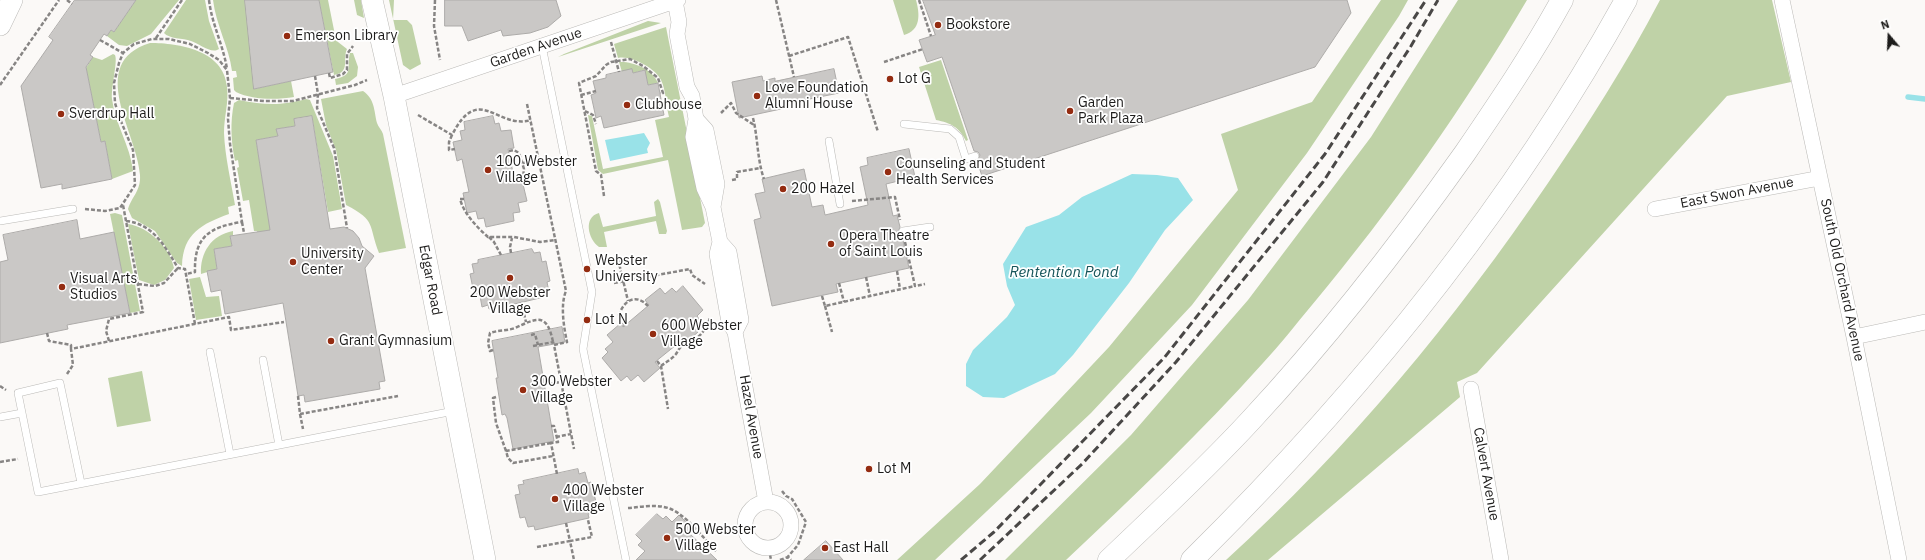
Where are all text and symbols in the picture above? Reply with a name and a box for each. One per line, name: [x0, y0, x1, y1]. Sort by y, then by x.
north arrow: [1869, 16, 1909, 56]
place label: Bookstore: [946, 17, 1010, 33]
text: N: [1879, 17, 1891, 33]
marker: Bookstore: [933, 20, 943, 30]
street label: Garden Avenue: [488, 24, 584, 72]
place label: Emerson Library: [295, 28, 398, 44]
marker: Emerson Library: [282, 31, 292, 41]
place label: Lot G: [898, 71, 931, 87]
marker: Lot G: [885, 74, 895, 84]
place label: Love Foundation Alumni House: [765, 80, 868, 112]
marker: Love Foundation Alumni House: [752, 91, 762, 101]
place label: Garden Park Plaza: [1078, 95, 1143, 128]
place label: Clubhouse: [635, 97, 702, 113]
marker: Clubhouse: [622, 100, 632, 110]
place label: Sverdrup Hall: [69, 106, 154, 122]
marker: Garden Park Plaza: [1065, 106, 1075, 116]
marker: Sverdrup Hall: [56, 109, 66, 119]
place label: 100 Webster Village: [496, 154, 577, 186]
place label: Counseling and Student Health Services: [896, 156, 1045, 188]
marker: 100 Webster Village: [483, 165, 493, 175]
marker: Counseling and Student Health Services: [883, 167, 893, 177]
street label: East Swon Avenue: [1679, 174, 1795, 212]
place label: 200 Hazel: [791, 181, 855, 197]
marker: 200 Hazel: [778, 184, 788, 194]
street label: South Old Orchard Avenue: [1817, 197, 1867, 363]
place label: Opera Theatre of Saint Louis: [839, 228, 929, 260]
marker: Opera Theatre of Saint Louis: [826, 239, 836, 249]
street label: Edgar Road: [415, 243, 445, 317]
place label: University Center: [301, 246, 364, 278]
place label: Webster University: [595, 253, 658, 286]
marker: University Center: [288, 257, 298, 267]
marker: Webster University: [582, 264, 592, 274]
water label: Rentention Pond: [1009, 264, 1119, 282]
place label: Visual Arts Studios: [70, 271, 137, 304]
marker: 200 Webster Village: [505, 273, 515, 283]
marker: Visual Arts Studios: [57, 282, 67, 292]
place label: 200 Webster Village: [470, 285, 550, 318]
place label: Lot N: [595, 312, 628, 328]
marker: Lot N: [582, 315, 592, 325]
place label: 600 Webster Village: [661, 318, 742, 350]
marker: 600 Webster Village: [648, 329, 658, 339]
place label: Grant Gymnasium: [339, 333, 452, 349]
marker: Grant Gymnasium: [326, 336, 336, 346]
place label: 300 Webster Village: [531, 374, 612, 406]
street label: Hazel Avenue: [735, 374, 767, 460]
marker: 300 Webster Village: [518, 385, 528, 395]
street label: Calvert Avenue: [1470, 426, 1502, 522]
place label: Lot M: [877, 461, 911, 477]
marker: Lot M: [864, 464, 874, 474]
place label: 400 Webster Village: [563, 483, 644, 516]
marker: 400 Webster Village: [550, 494, 560, 504]
place label: 500 Webster Village: [675, 522, 756, 554]
marker: 500 Webster Village: [662, 533, 672, 543]
place label: East Hall: [833, 540, 888, 556]
marker: East Hall: [820, 543, 830, 553]

